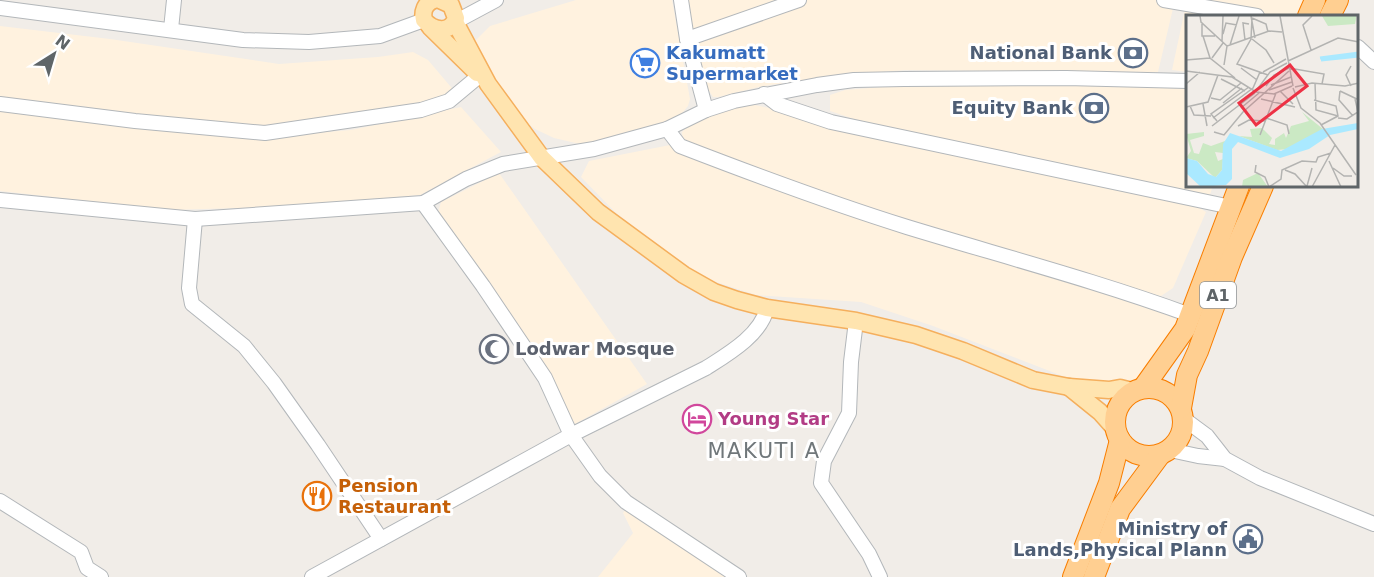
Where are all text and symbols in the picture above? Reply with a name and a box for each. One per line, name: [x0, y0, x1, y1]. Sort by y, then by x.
inset map: [1186, 15, 1359, 188]
north arrow: [24, 24, 84, 84]
text: N: [52, 31, 74, 54]
bank icon: National Bank: [1117, 37, 1149, 69]
place label: Kakumatt Supermarket: [666, 42, 798, 84]
place label: National Bank: [970, 42, 1113, 63]
supermarket icon: Kakumatt Supermarket: [629, 47, 661, 79]
bank icon: Equity Bank: [1078, 92, 1110, 124]
place label: Equity Bank: [952, 97, 1074, 118]
road number: A1: [1200, 282, 1236, 308]
mosque icon: Lodwar Mosque: [478, 333, 510, 365]
place label: Lodwar Mosque: [515, 338, 675, 359]
hotel icon: Young Star: [681, 403, 713, 435]
place label: Young Star: [717, 408, 829, 429]
district label: MAKUTI A: [707, 439, 821, 463]
place label: Pension Restaurant: [338, 475, 451, 517]
restaurant icon: Pension Restaurant: [301, 480, 333, 512]
place label: Ministry of Lands,Physical Plann: [1013, 518, 1227, 560]
public building icon: Ministry of Lands,Physical Plann: [1232, 523, 1264, 555]

